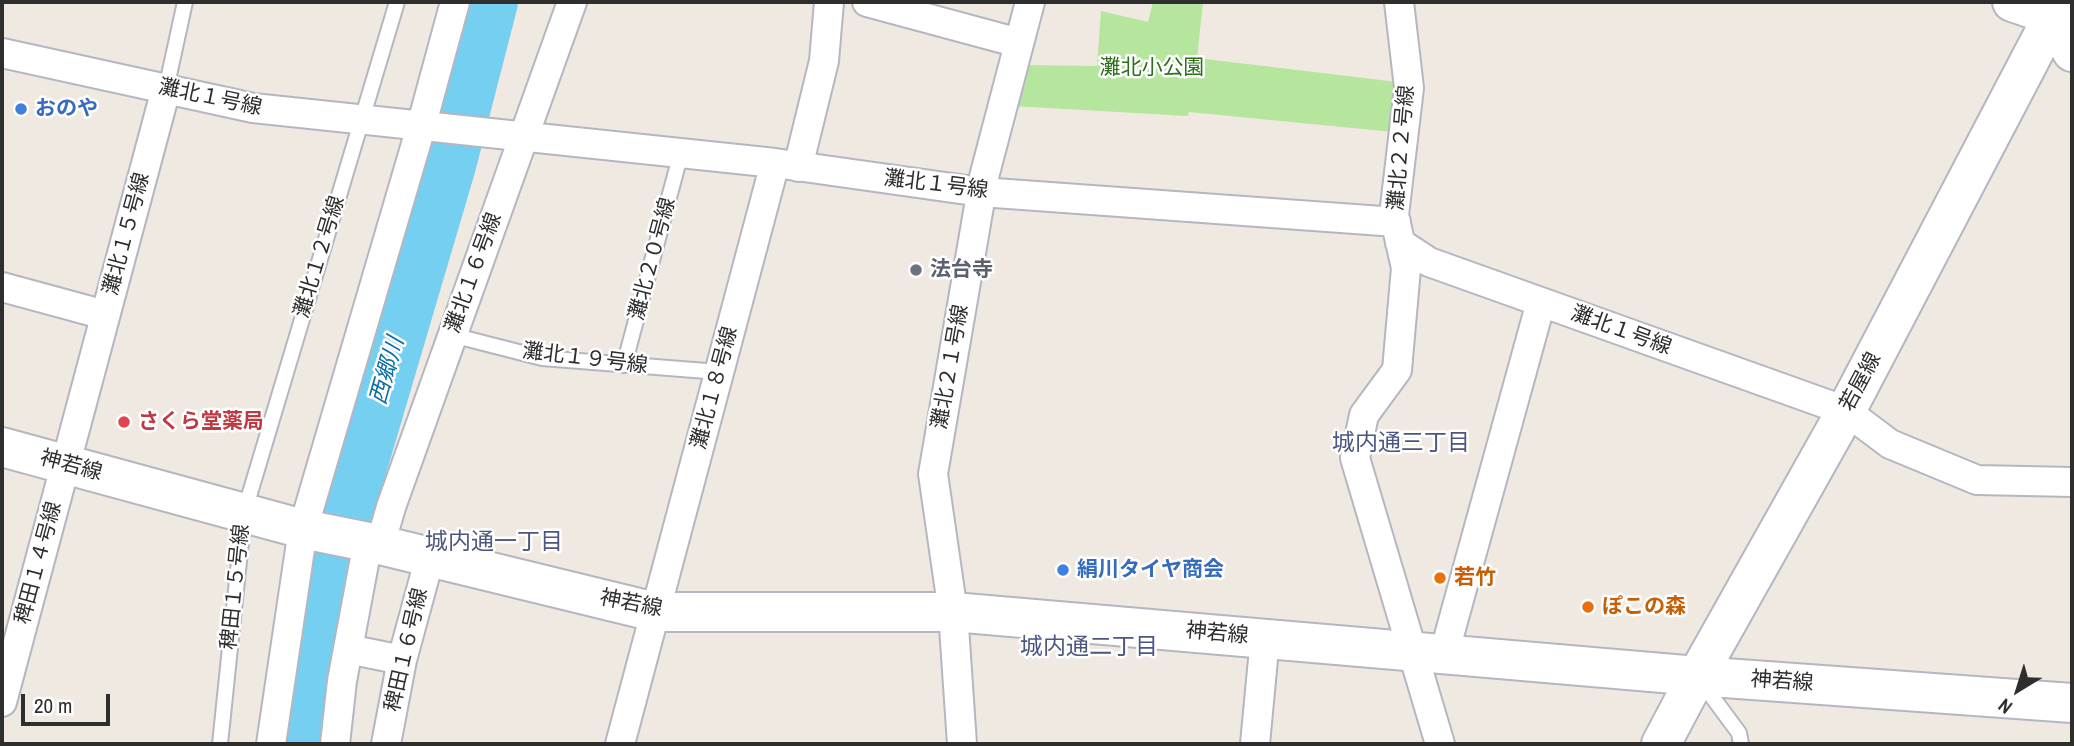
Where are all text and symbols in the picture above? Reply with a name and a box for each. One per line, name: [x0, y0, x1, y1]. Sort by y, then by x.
park label: 灘北小公園: [1100, 55, 1204, 81]
street label: 灘北１号線: [156, 75, 264, 121]
street label: 灘北２２号線: [1384, 84, 1420, 212]
place label: おのや: [35, 96, 98, 122]
marker: おのや: [13, 101, 29, 117]
street label: 灘北１号線: [882, 166, 990, 204]
street label: 灘北１５号線: [99, 170, 155, 298]
street label: 灘北１２号線: [290, 193, 350, 321]
street label: 灘北２０号線: [625, 195, 681, 323]
street label: 灘北１６号線: [441, 209, 507, 337]
place label: 法台寺: [930, 257, 993, 283]
marker: 法台寺: [908, 262, 924, 278]
street label: 灘北１号線: [1567, 301, 1675, 361]
street label: 灘北２１号線: [928, 303, 974, 431]
street label: 灘北１８号線: [687, 324, 743, 452]
water label: 西郷川: [365, 334, 411, 408]
street label: 灘北１９号線: [521, 339, 649, 379]
street label: 若屋線: [1835, 348, 1887, 416]
place label: さくら堂薬局: [138, 409, 264, 435]
marker: さくら堂薬局: [116, 414, 132, 430]
district label: 城内通三丁目: [1332, 430, 1470, 458]
street label: 神若線: [37, 446, 105, 486]
street label: 稗田１４号線: [11, 499, 67, 627]
street label: 稗田１５号線: [217, 523, 255, 651]
district label: 城内通一丁目: [425, 529, 563, 557]
place label: 絹川タイヤ商会: [1077, 557, 1224, 583]
marker: 絹川タイヤ商会: [1055, 562, 1071, 578]
place label: 若竹: [1454, 565, 1496, 591]
marker: 若竹: [1432, 570, 1448, 586]
street label: 稗田１６号線: [381, 586, 433, 714]
street label: 神若線: [598, 586, 664, 622]
place label: ぽこの森: [1602, 594, 1686, 620]
marker: ぽこの森: [1580, 599, 1596, 615]
street label: 神若線: [1185, 619, 1249, 649]
district label: 城内通二丁目: [1020, 634, 1158, 662]
north arrow: [1983, 655, 2053, 725]
street label: 神若線: [1750, 667, 1814, 697]
scale bar: [24, 680, 114, 724]
text: 20 m: [34, 691, 72, 720]
text: N: [1993, 693, 2018, 720]

